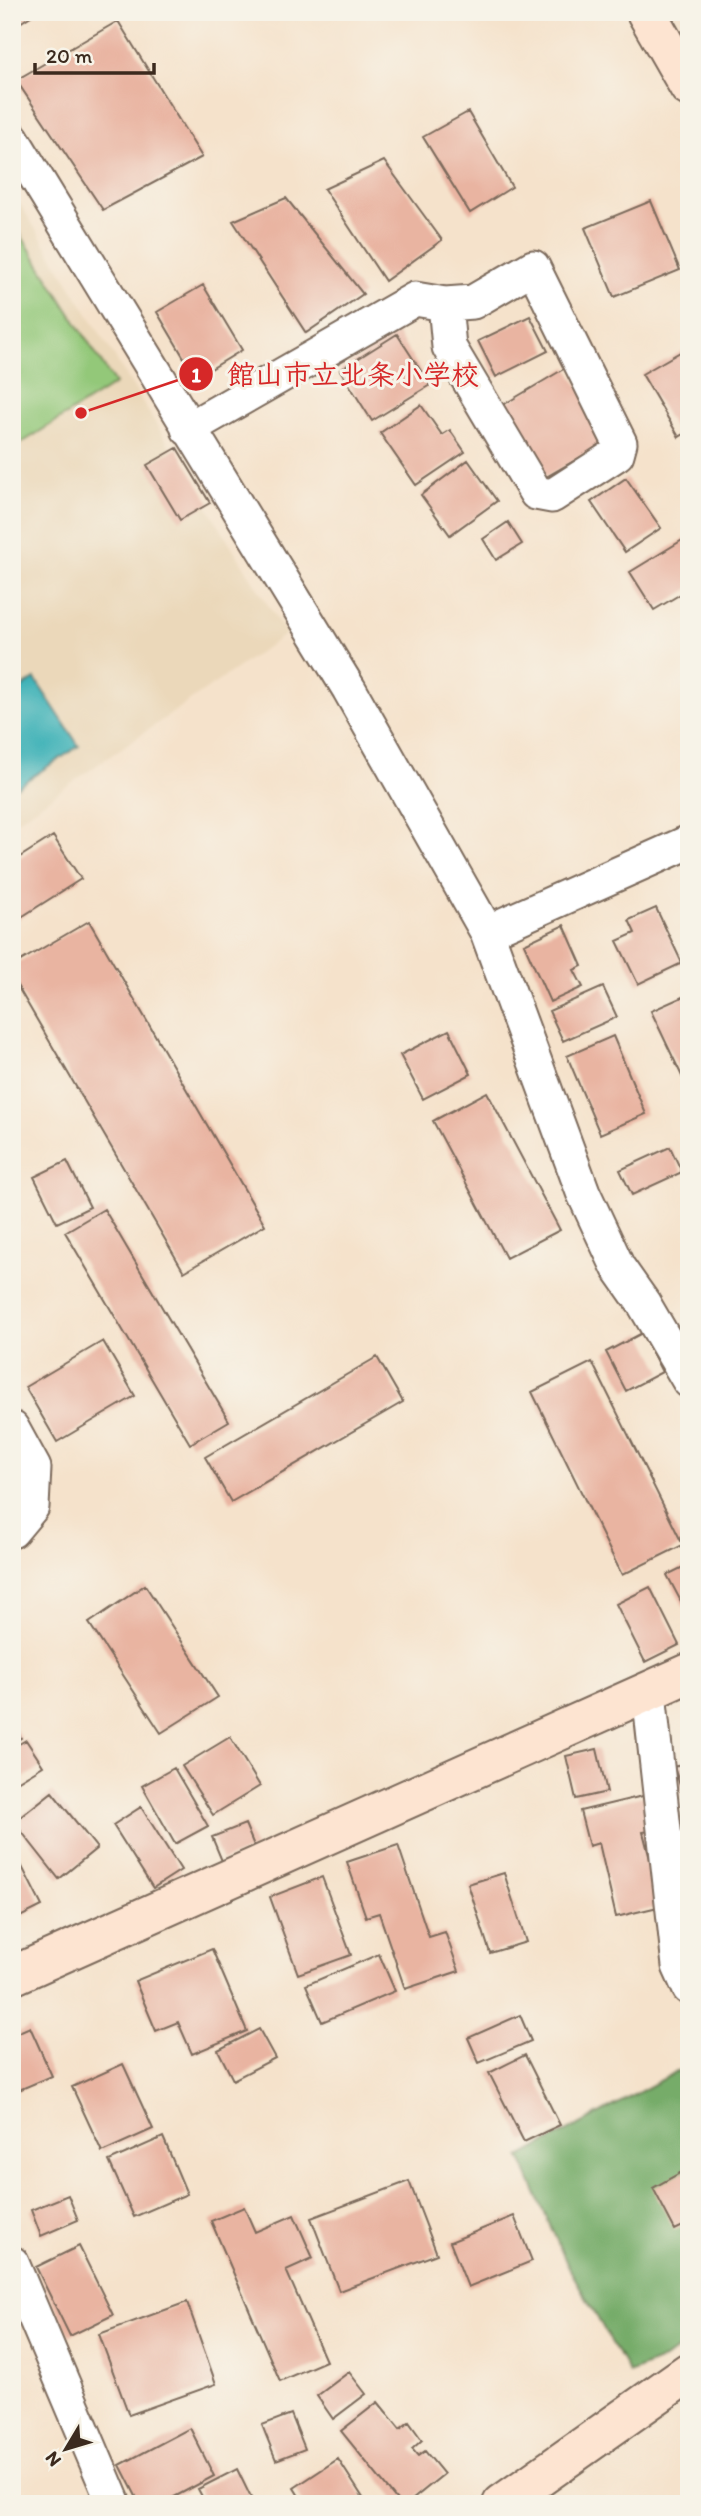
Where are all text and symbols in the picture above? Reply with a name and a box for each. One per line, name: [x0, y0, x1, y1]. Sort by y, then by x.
scale bar: [35, 32, 154, 76]
text: 20 m: [46, 43, 93, 68]
callout: 館山市立北条小学校: [178, 350, 493, 399]
text: 館山市立北条小学校: [227, 357, 479, 391]
text: 1: [191, 362, 201, 387]
north arrow: [32, 2414, 102, 2484]
text: N: [40, 2447, 66, 2471]

